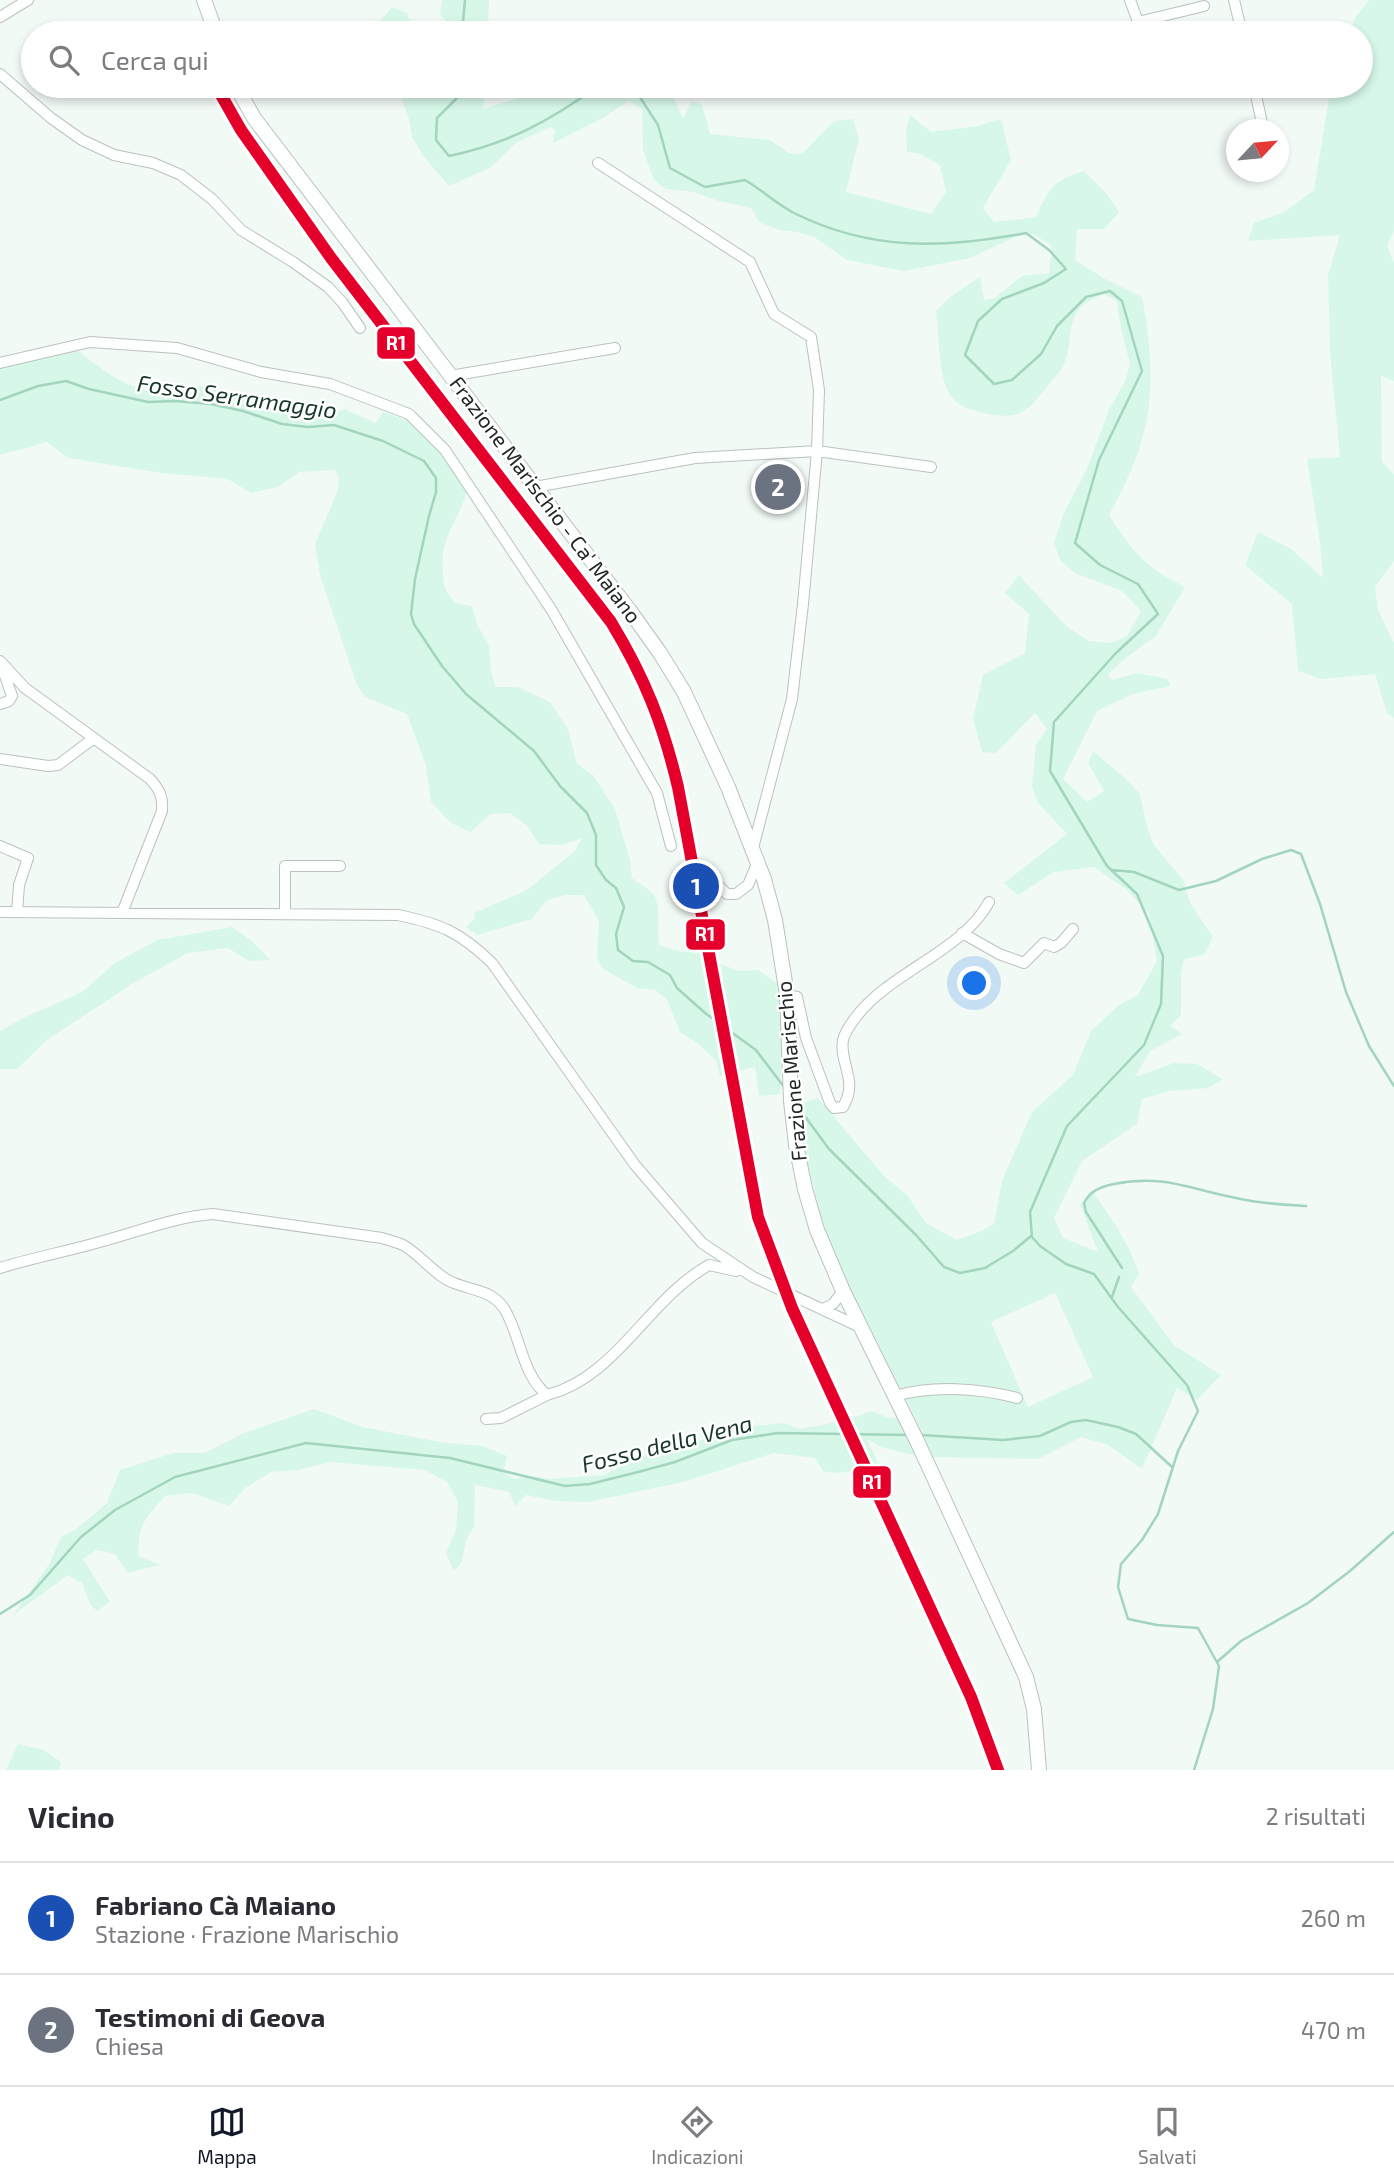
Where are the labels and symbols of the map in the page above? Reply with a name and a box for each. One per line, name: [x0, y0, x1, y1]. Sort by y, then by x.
north arrow: [1226, 119, 1289, 182]
line badge: R1: [376, 326, 416, 360]
text: R1: [386, 331, 406, 354]
water label: Fosso Serramaggio: [136, 368, 339, 424]
street label: Frazione Marischio - Ca' Maiano: [445, 371, 647, 627]
pin: 2: [755, 461, 801, 513]
pin: 1: [673, 860, 719, 912]
line badge: R1: [685, 918, 726, 951]
text: R1: [695, 922, 715, 945]
your location: [957, 966, 991, 1000]
street label: Frazione Marischio: [770, 980, 811, 1162]
water label: Fosso della Vena: [578, 1408, 755, 1478]
line badge: R1: [852, 1465, 892, 1499]
text: R1: [862, 1470, 882, 1493]

